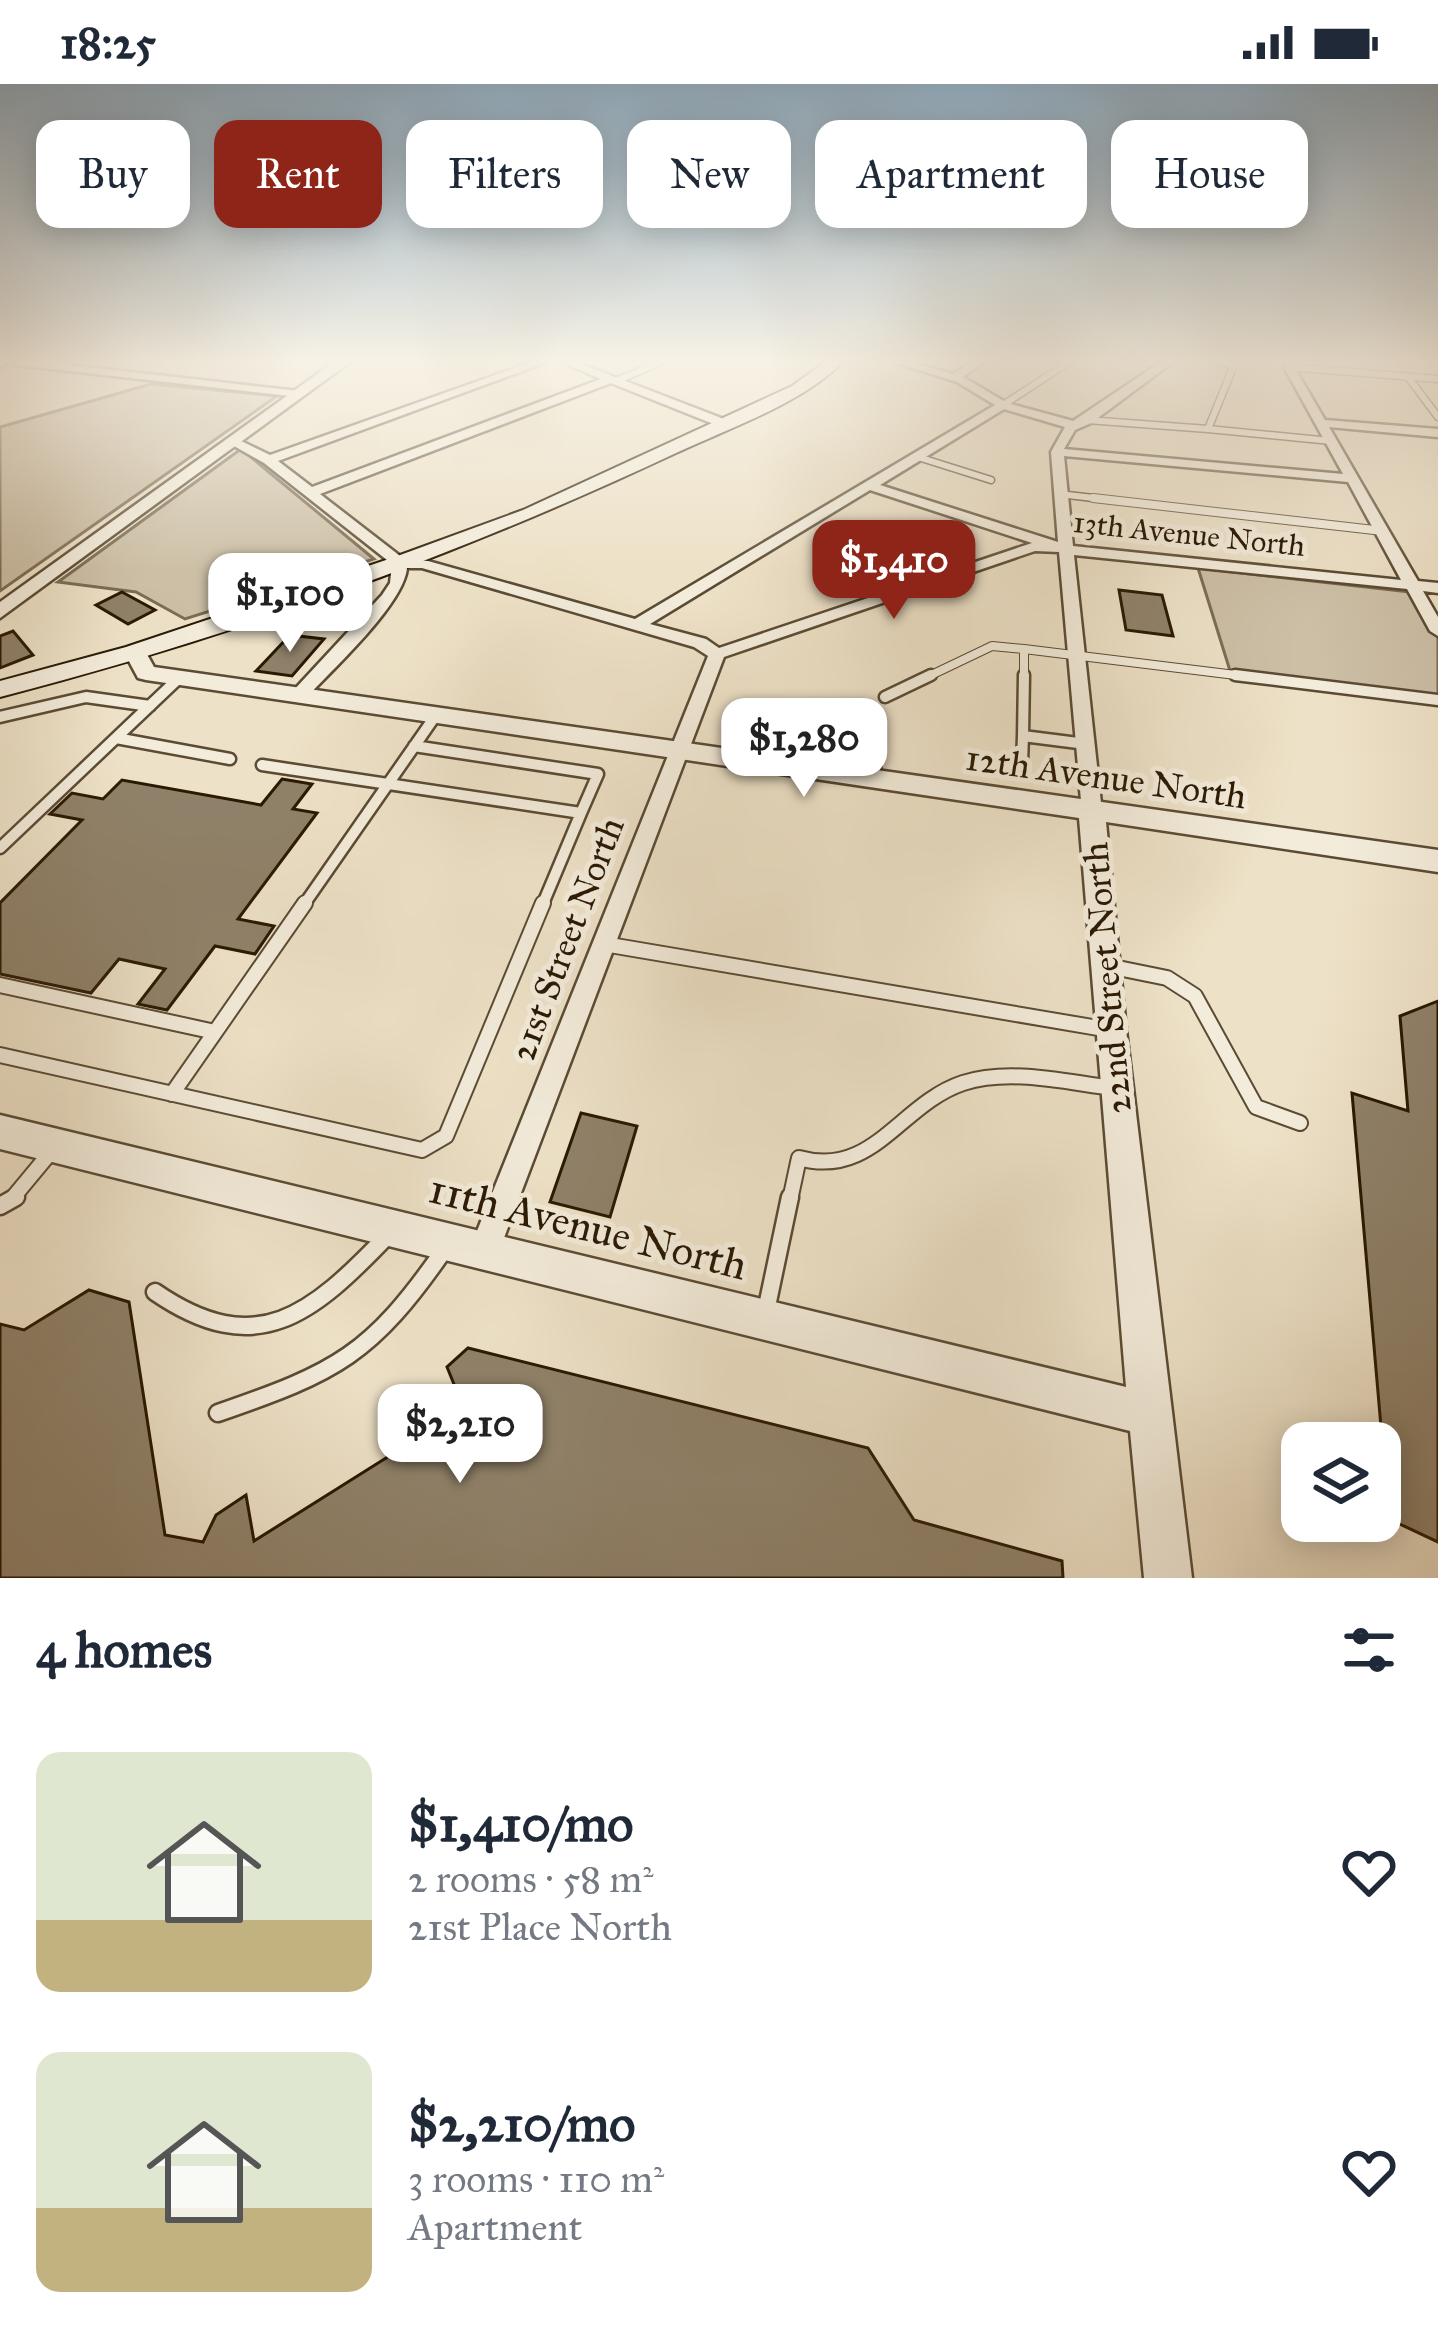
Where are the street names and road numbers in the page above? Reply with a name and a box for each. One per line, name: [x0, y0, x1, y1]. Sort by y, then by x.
street label: 13th Avenue North: [1071, 504, 1307, 564]
street label: 12th Avenue North: [963, 736, 1249, 818]
street label: 21st Street North: [500, 811, 634, 1067]
street label: 22nd Street North: [1073, 840, 1141, 1116]
street label: 11th Avenue North: [424, 1162, 752, 1292]

